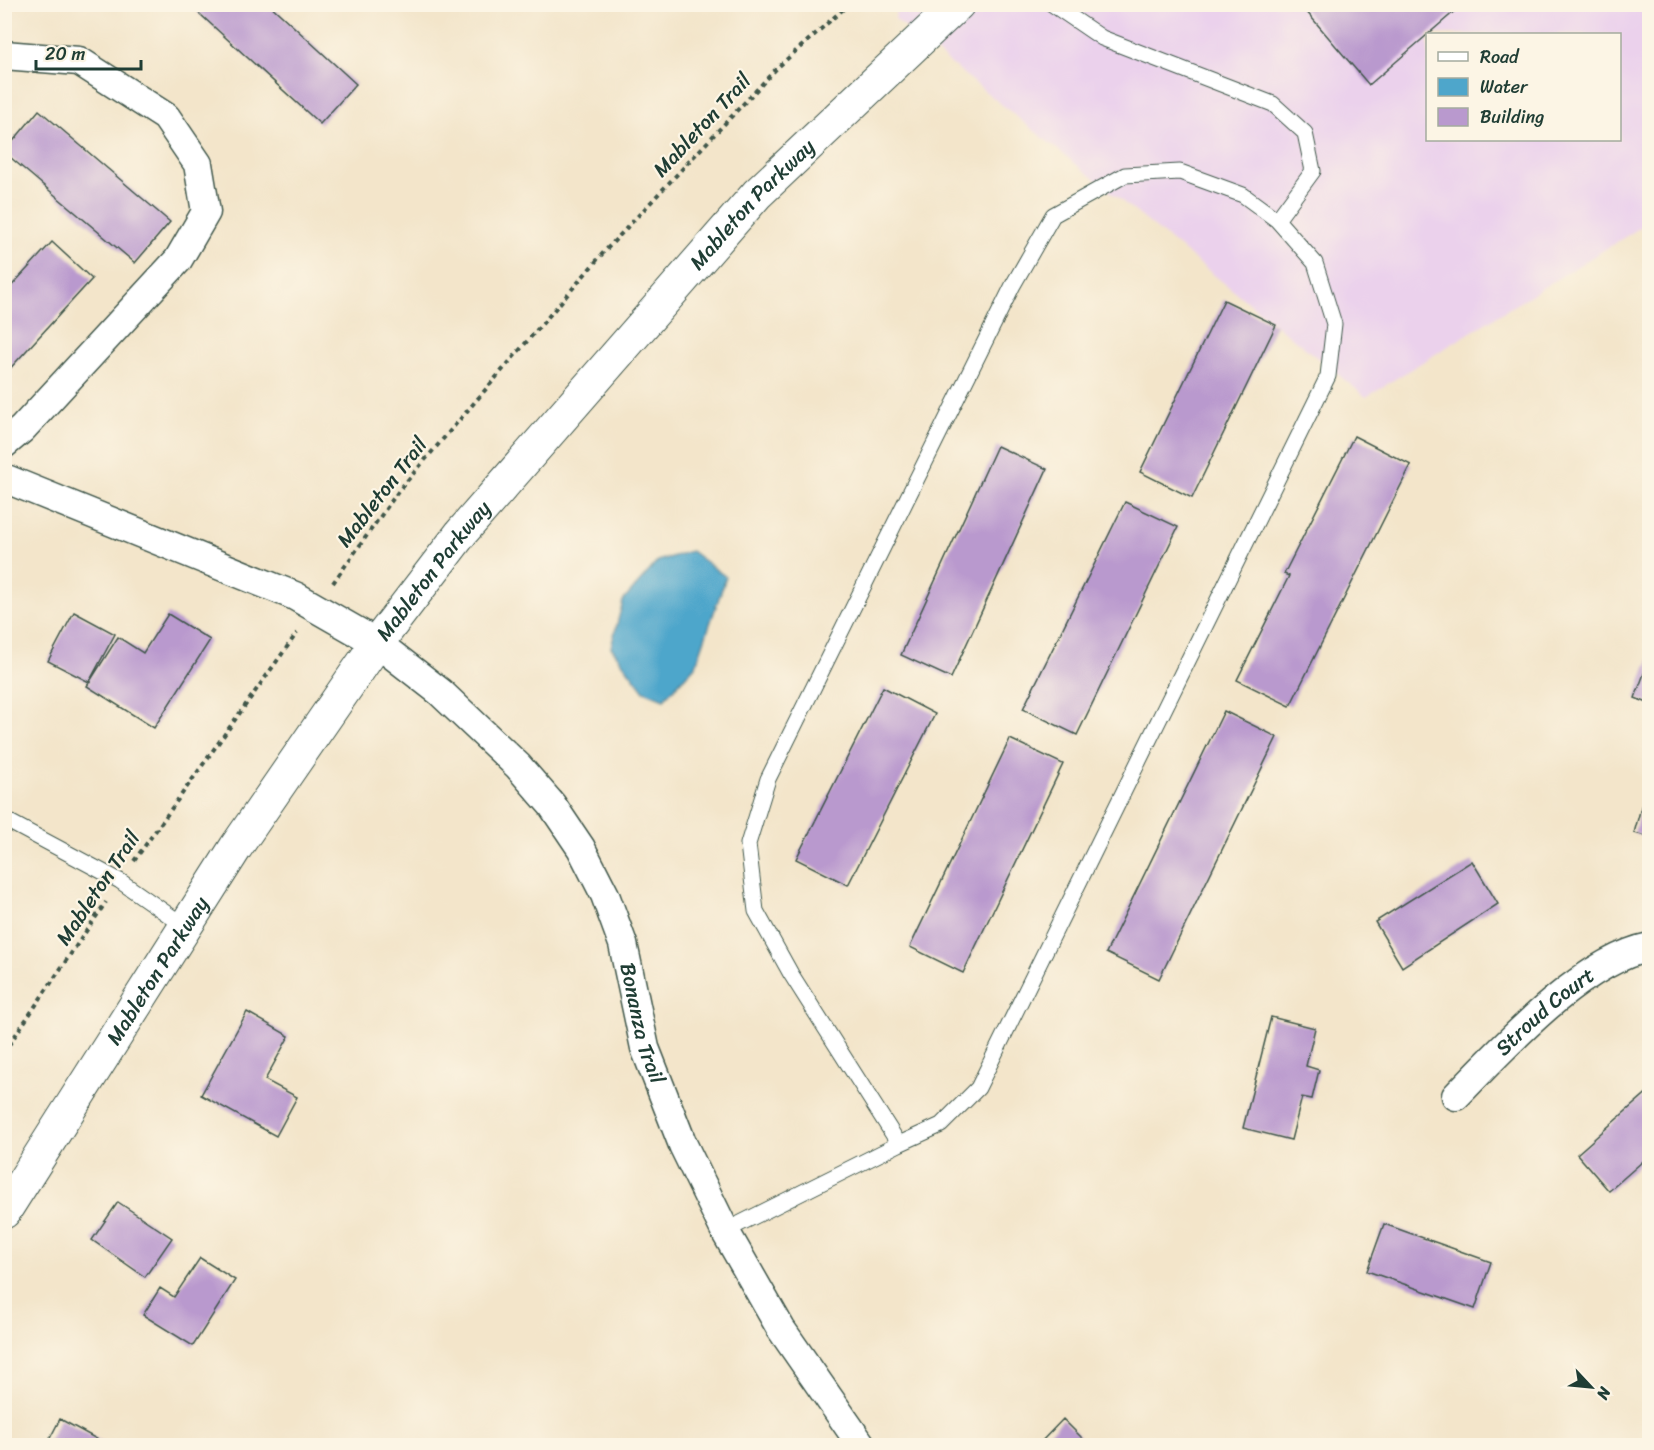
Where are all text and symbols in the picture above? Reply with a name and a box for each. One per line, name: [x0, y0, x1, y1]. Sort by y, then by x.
scale bar: [36, 33, 141, 71]
legend: [1426, 33, 1621, 141]
text: 20 m: [45, 38, 85, 70]
text: Road: [1480, 41, 1520, 73]
street label: Mableton Trail: [643, 63, 762, 186]
text: Water: [1480, 71, 1529, 103]
text: Building: [1480, 101, 1544, 133]
street label: Mableton Parkway: [679, 129, 824, 279]
street label: Mableton Trail: [326, 427, 438, 556]
street label: Mableton Parkway: [366, 491, 501, 650]
street label: Mableton Trail: [45, 822, 151, 953]
street label: Mableton Parkway: [96, 888, 219, 1053]
street label: Stroud Court: [1486, 957, 1603, 1065]
street label: Bonanza Trail: [608, 959, 677, 1091]
north arrow: [1561, 1357, 1621, 1417]
text: N: [1588, 1381, 1620, 1406]

